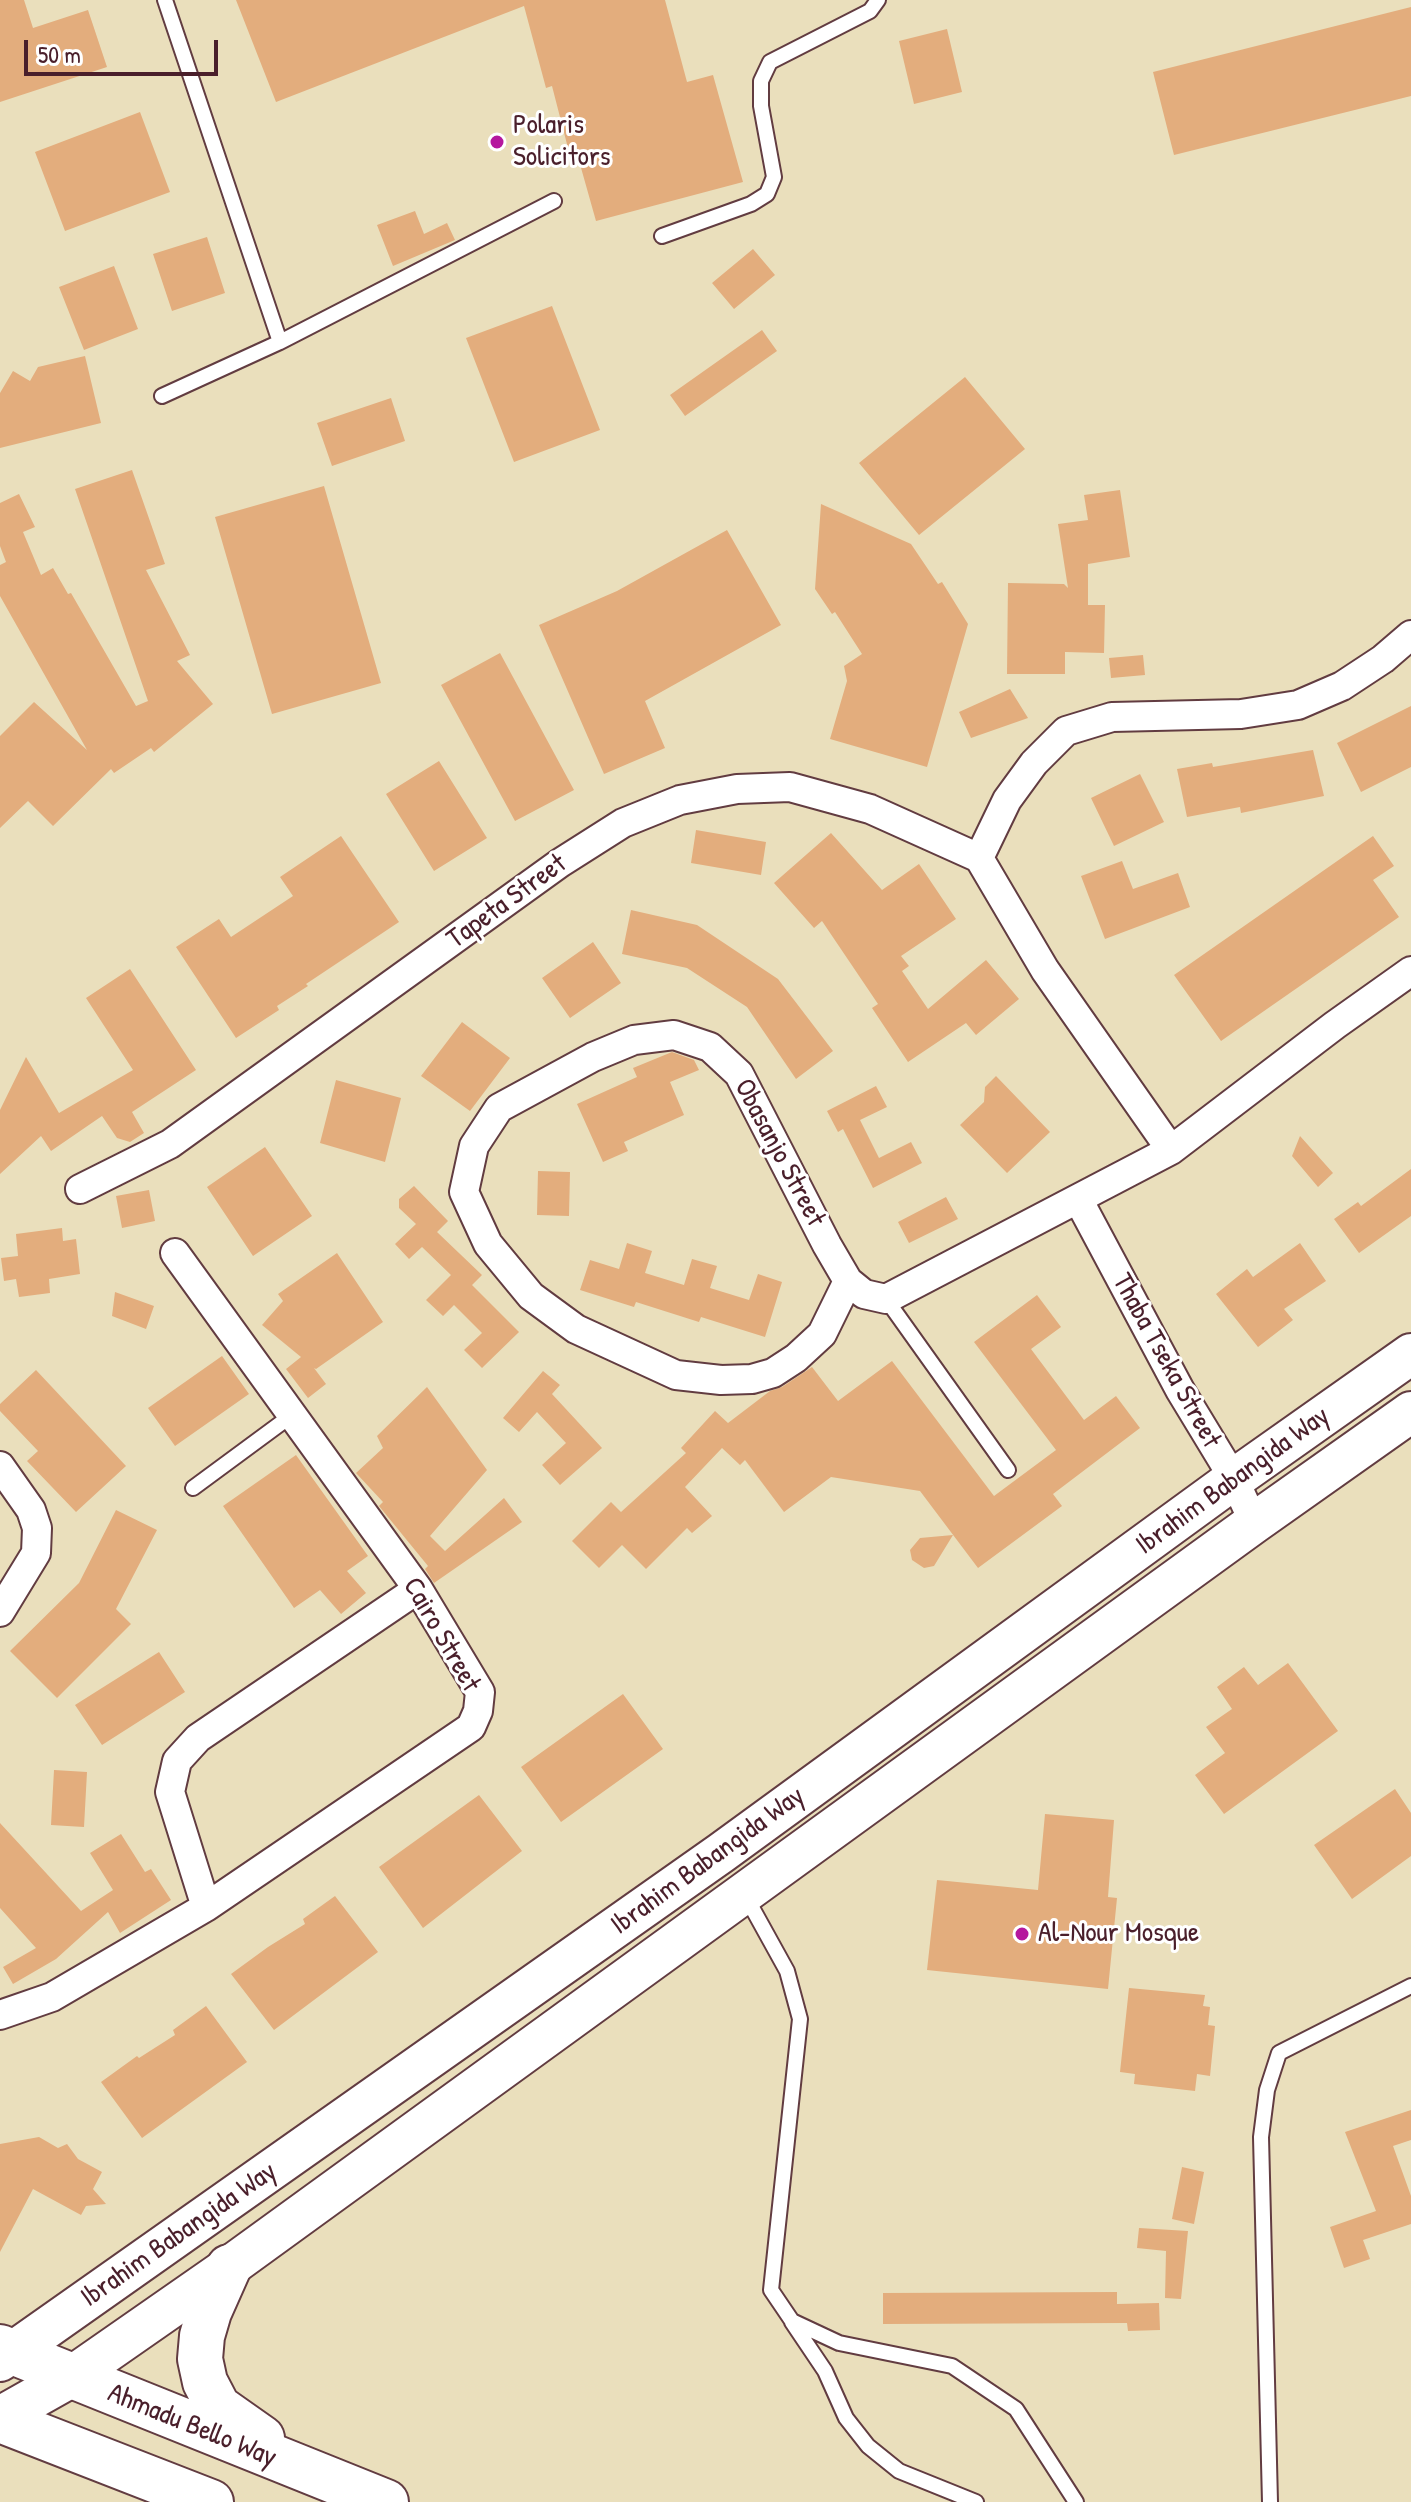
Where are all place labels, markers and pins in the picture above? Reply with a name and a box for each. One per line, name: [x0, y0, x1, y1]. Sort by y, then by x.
place label: Polaris Solicitors: [513, 109, 610, 175]
marker: Polaris Solicitors: [488, 133, 506, 151]
place label: Al-Nour Mosque: [1038, 1917, 1199, 1951]
marker: Al-Nour Mosque: [1013, 1925, 1031, 1943]

